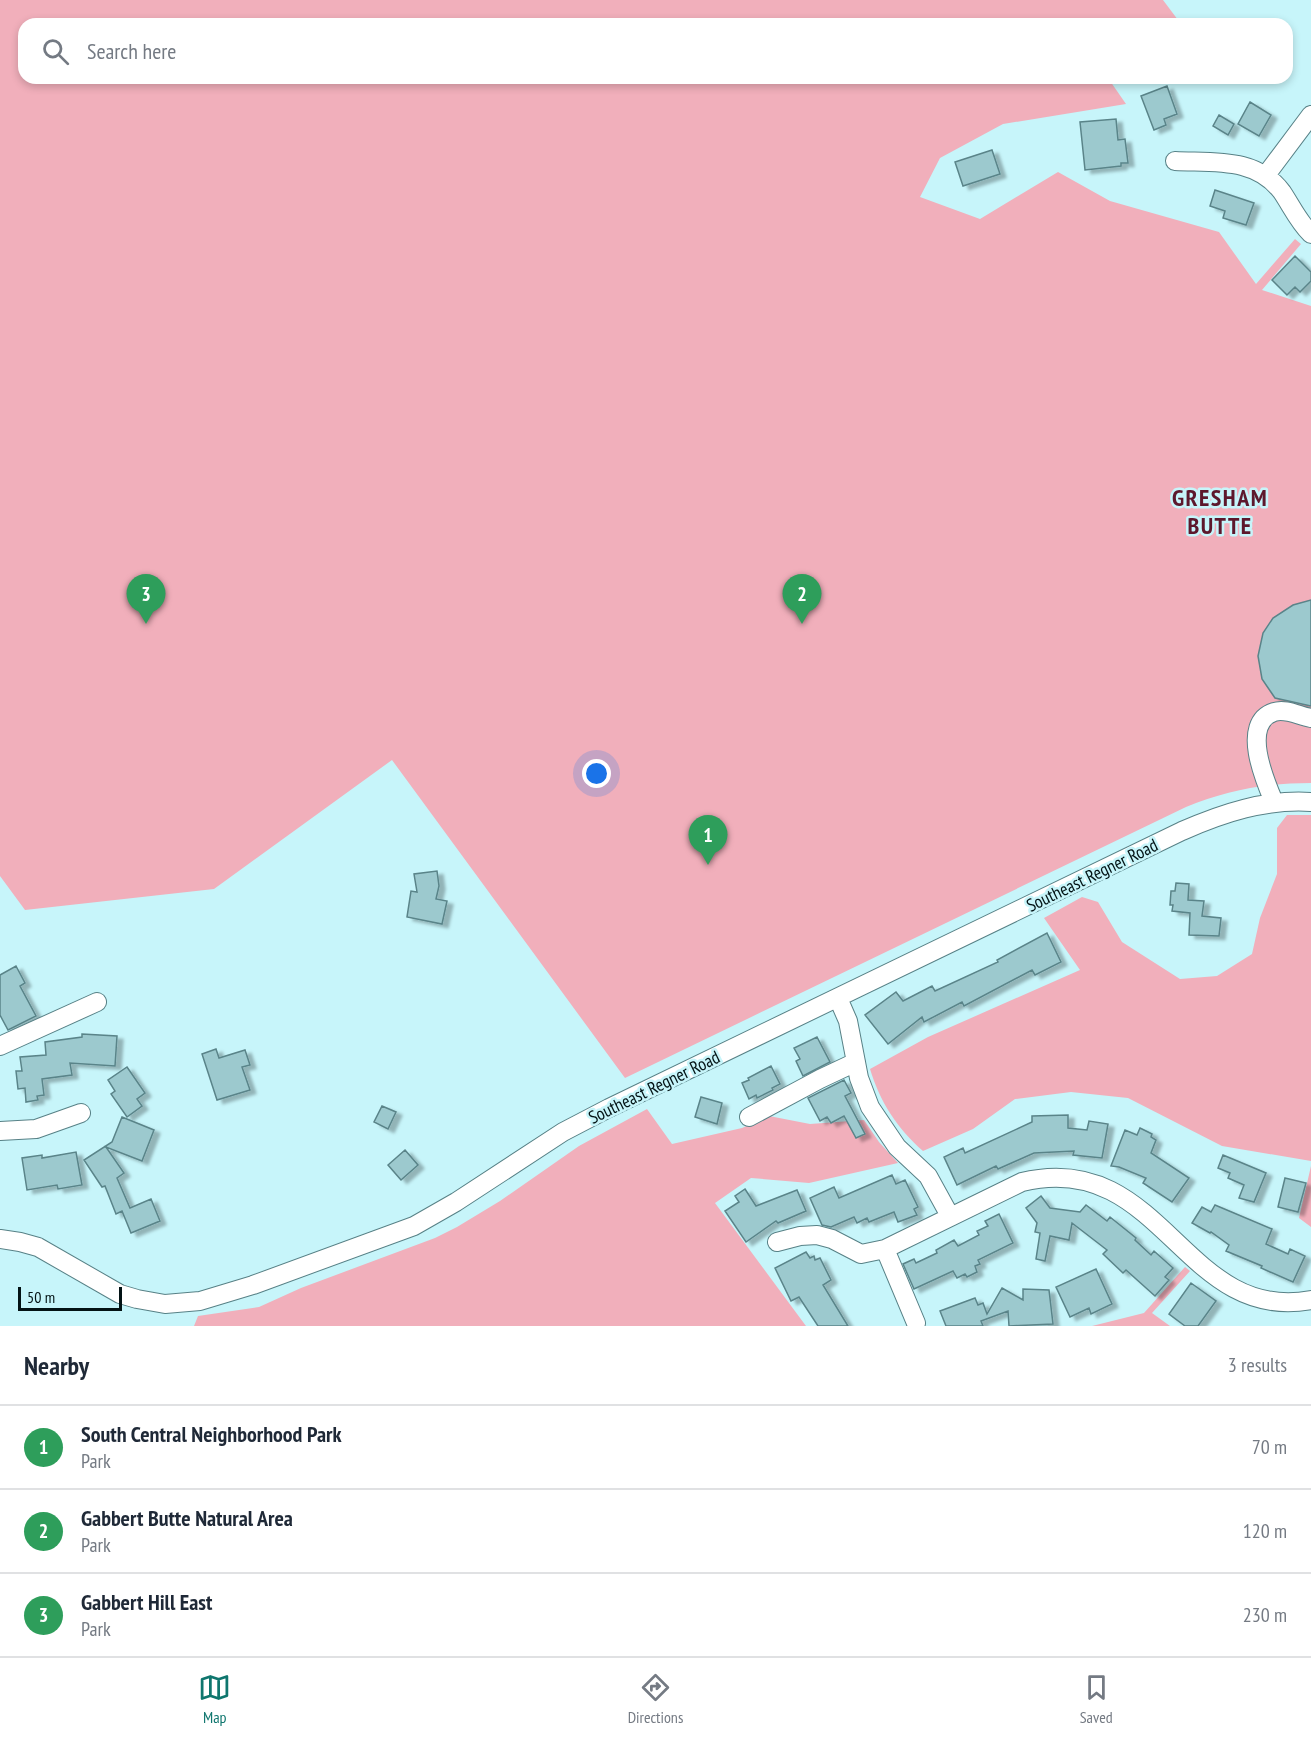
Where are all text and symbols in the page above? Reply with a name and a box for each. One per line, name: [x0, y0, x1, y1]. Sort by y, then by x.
search box: [18, 18, 1293, 84]
icon: search: [39, 35, 72, 68]
text: Search here: [87, 37, 176, 65]
district label: GRESHAM BUTTE: [1172, 482, 1268, 541]
pin: 3: [126, 574, 166, 624]
pin: 2: [782, 574, 822, 624]
your location: [582, 759, 611, 788]
pin: 1: [688, 816, 728, 865]
street label: Southeast Regner Road: [1022, 833, 1162, 917]
street label: Southeast Regner Road: [584, 1045, 724, 1129]
scale bar: [18, 1284, 122, 1312]
text: 50 m: [27, 1287, 55, 1307]
text: Nearby: [24, 1349, 89, 1382]
text: 3 results: [1228, 1352, 1287, 1378]
text: South Central Neighborhood Park: [81, 1420, 341, 1448]
text: 1: [39, 1434, 48, 1460]
text: 70 m: [1252, 1434, 1287, 1460]
text: Park: [81, 1448, 111, 1474]
text: Gabbert Butte Natural Area: [81, 1504, 293, 1532]
text: 2: [39, 1518, 48, 1544]
text: 120 m: [1243, 1518, 1287, 1544]
text: Park: [81, 1532, 111, 1558]
text: Gabbert Hill East: [81, 1588, 212, 1616]
text: 3: [39, 1602, 48, 1628]
text: 230 m: [1243, 1602, 1287, 1628]
text: Park: [81, 1616, 111, 1642]
tab: Map: [198, 1671, 231, 1727]
tab: Directions: [628, 1671, 683, 1727]
tab: Saved: [1080, 1671, 1113, 1727]

